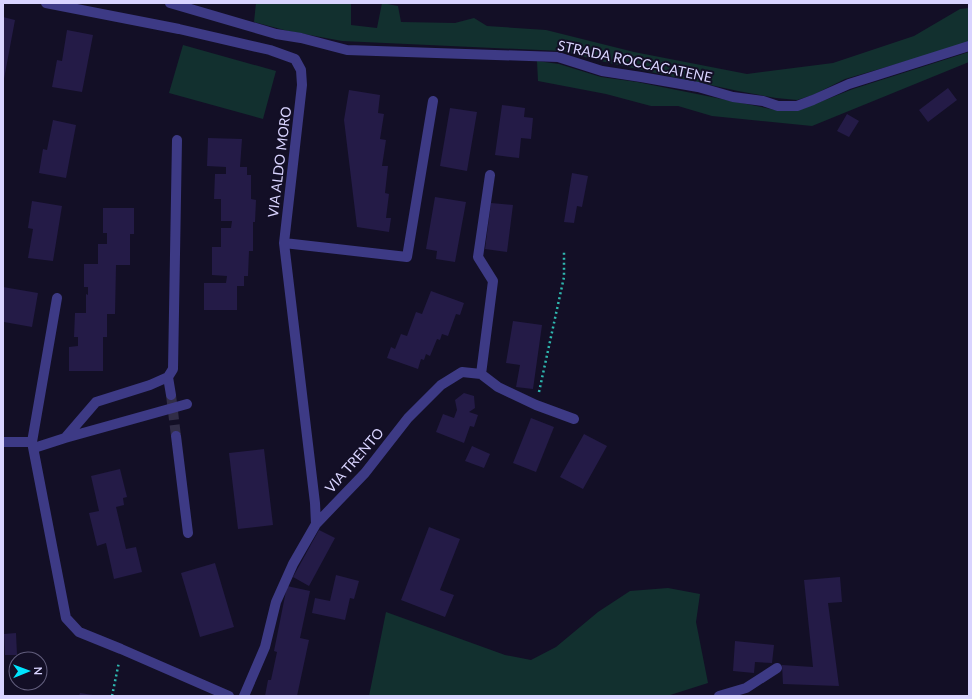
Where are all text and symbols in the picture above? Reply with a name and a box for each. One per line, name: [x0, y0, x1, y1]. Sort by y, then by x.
street label: STRADA ROCCACATENE: [556, 36, 714, 86]
street label: VIA ALDO MORO: [264, 106, 294, 218]
street label: VIA TRENTO: [321, 424, 387, 496]
north arrow: [8, 651, 48, 691]
text: N: [32, 666, 45, 675]

